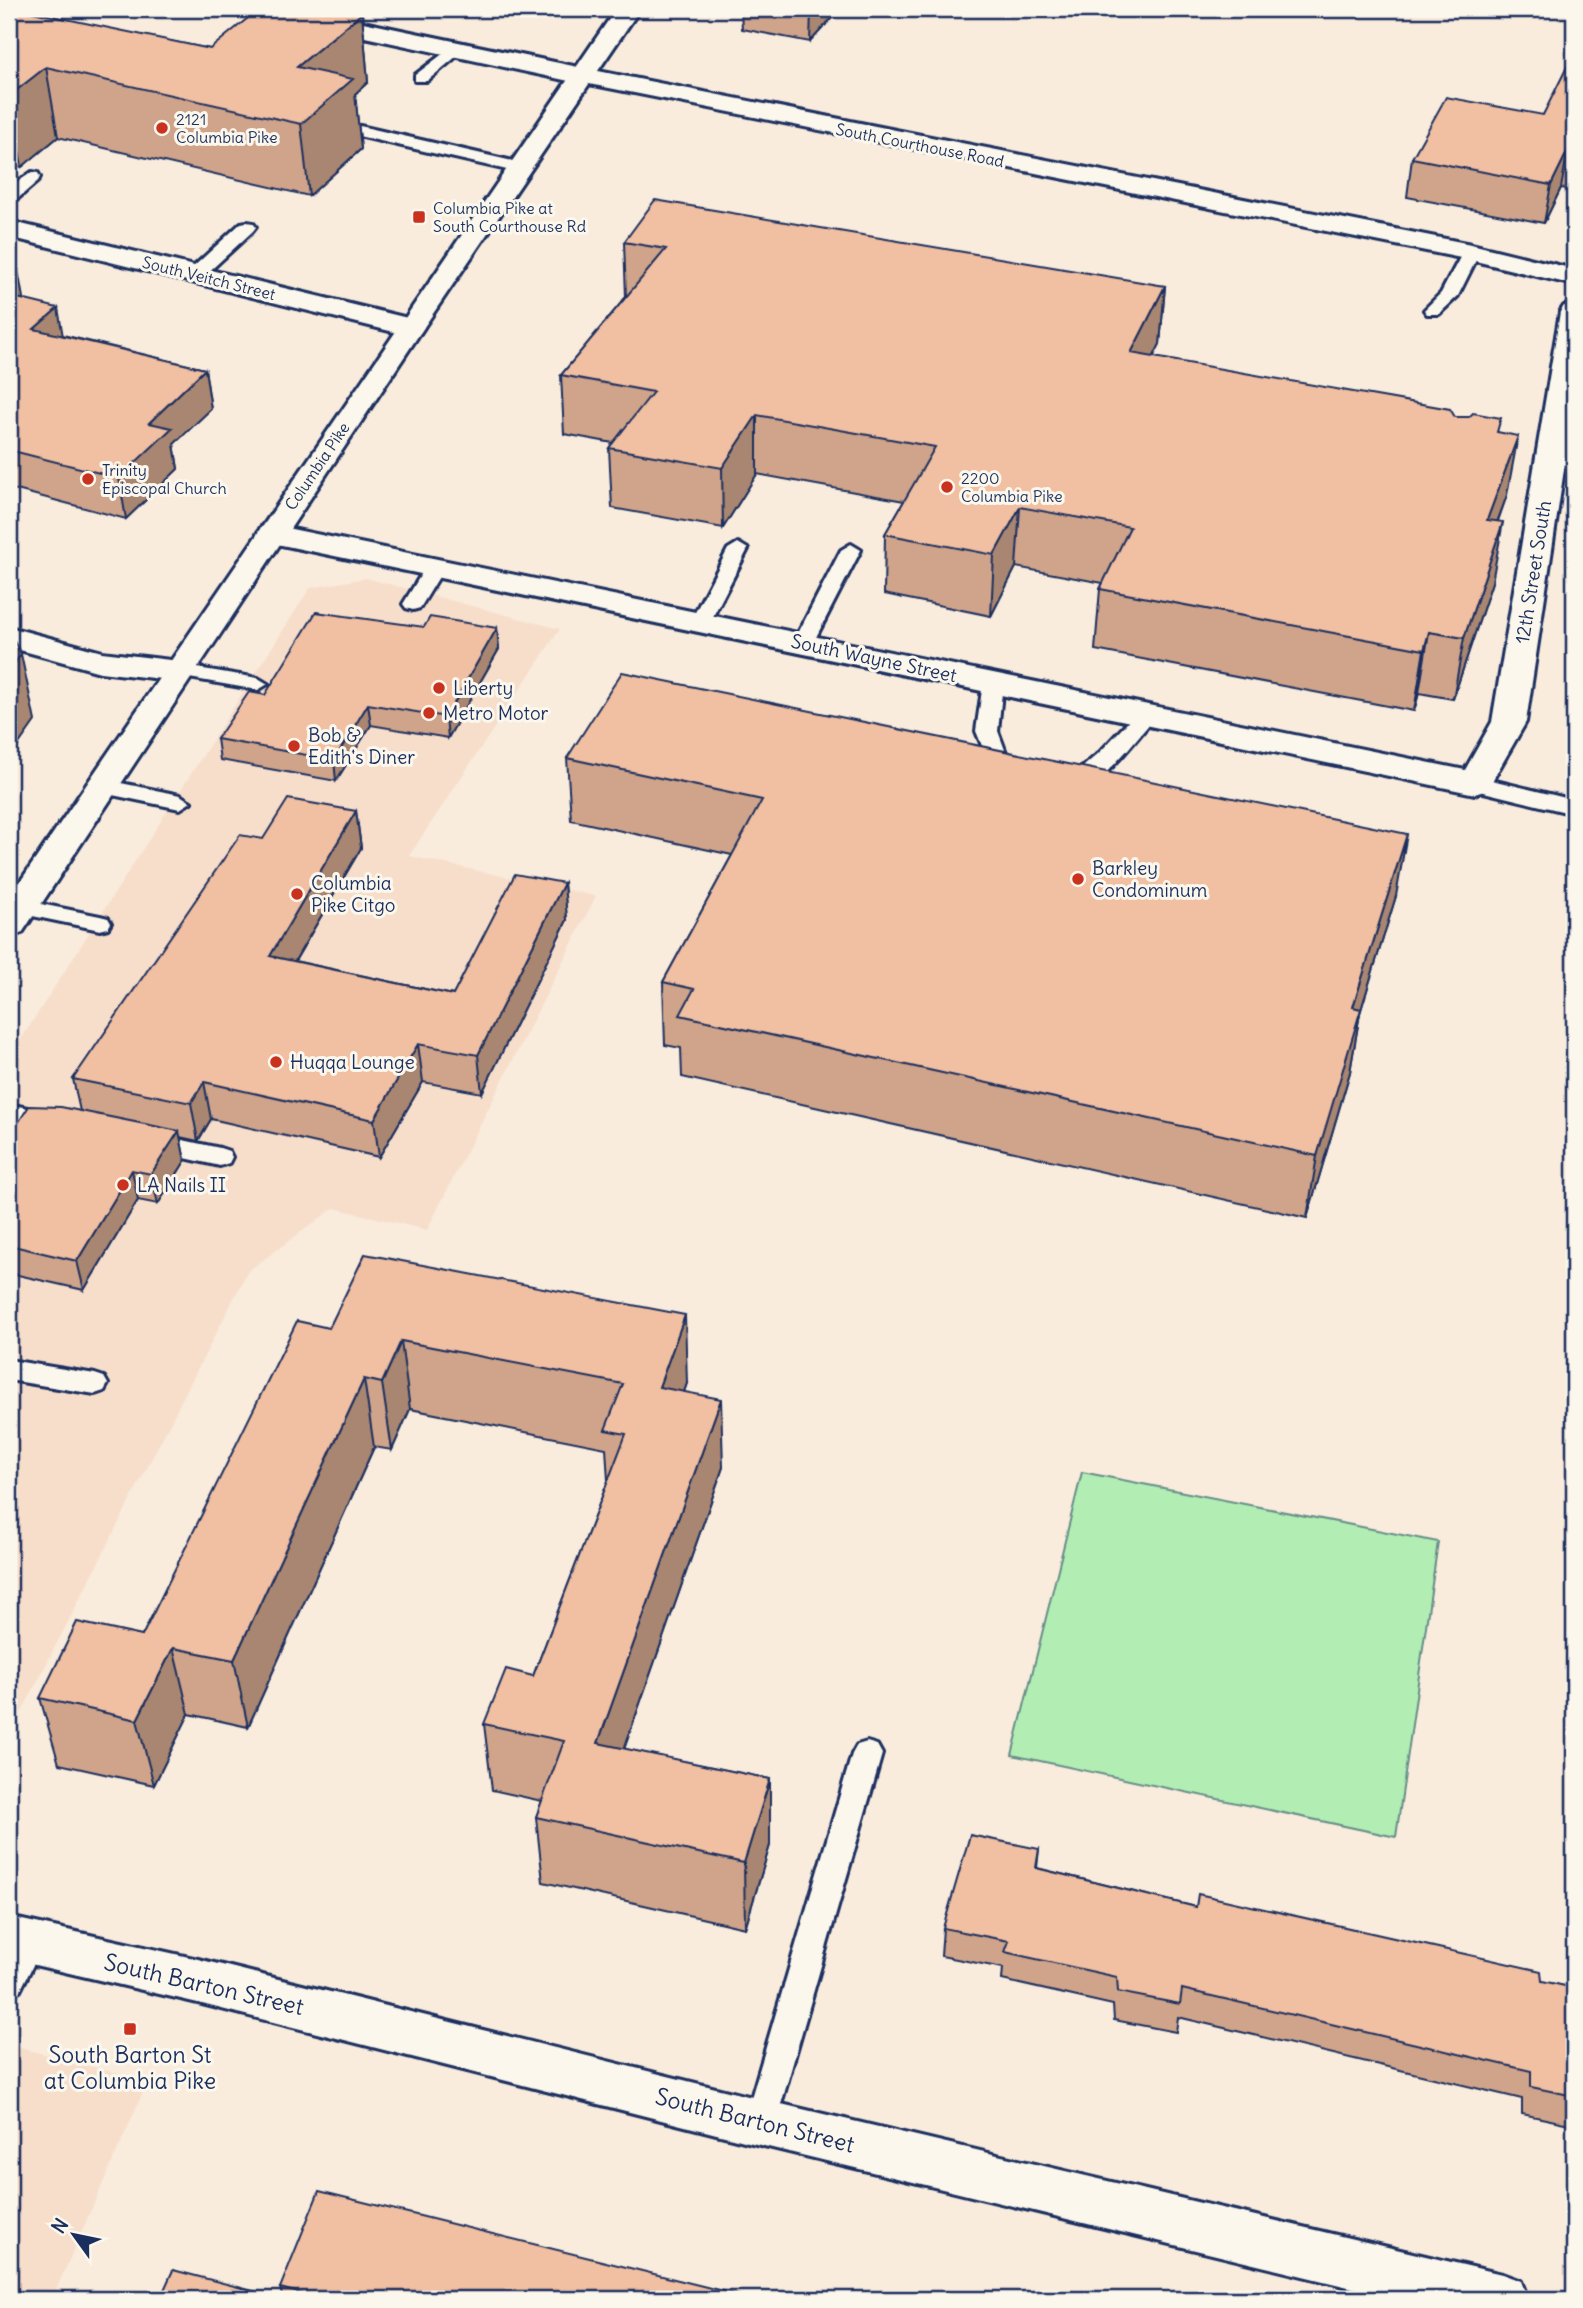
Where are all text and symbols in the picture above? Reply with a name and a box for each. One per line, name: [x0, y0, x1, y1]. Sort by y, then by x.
place label: 2121 Columbia Pike: [176, 109, 278, 147]
street label: South Courthouse Road: [834, 119, 1006, 171]
marker: 2121 Columbia Pike: [154, 120, 170, 136]
place label: Columbia Pike at South Courthouse Rd: [433, 198, 586, 236]
marker: Columbia Pike at South Courthouse Rd: [411, 209, 427, 225]
street label: South Veitch Street: [140, 252, 278, 304]
street label: Columbia Pike: [280, 418, 354, 514]
place label: Trinity Episcopal Church: [102, 460, 227, 498]
place label: 2200 Columbia Pike: [961, 468, 1063, 506]
marker: Trinity Episcopal Church: [80, 471, 96, 487]
marker: 2200 Columbia Pike: [939, 479, 955, 495]
street label: 12th Street South: [1510, 499, 1556, 645]
street label: South Wayne Street: [789, 629, 959, 687]
place label: Liberty: [453, 676, 513, 700]
marker: Liberty: [431, 680, 447, 696]
place label: Metro Motor: [443, 701, 549, 725]
marker: Metro Motor: [421, 705, 437, 721]
place label: Bob & Edith's Diner: [308, 723, 415, 769]
marker: Bob & Edith's Diner: [286, 738, 302, 754]
place label: Barkley Condominum: [1092, 856, 1207, 902]
place label: Columbia Pike Citgo: [311, 871, 395, 917]
marker: Barkley Condominum: [1070, 871, 1086, 887]
marker: Columbia Pike Citgo: [289, 886, 305, 902]
place label: Huqqa Lounge: [290, 1050, 415, 1074]
marker: Huqqa Lounge: [268, 1054, 284, 1070]
place label: LA Nails II: [137, 1173, 226, 1197]
marker: LA Nails II: [115, 1177, 131, 1193]
street label: South Barton Street: [101, 1947, 307, 2021]
marker: South Barton St at Columbia Pike: [122, 2021, 138, 2037]
place label: South Barton St at Columbia Pike: [44, 2040, 216, 2095]
street label: South Barton Street: [652, 2081, 858, 2159]
north arrow: [38, 2200, 108, 2270]
text: N: [46, 2214, 73, 2238]

